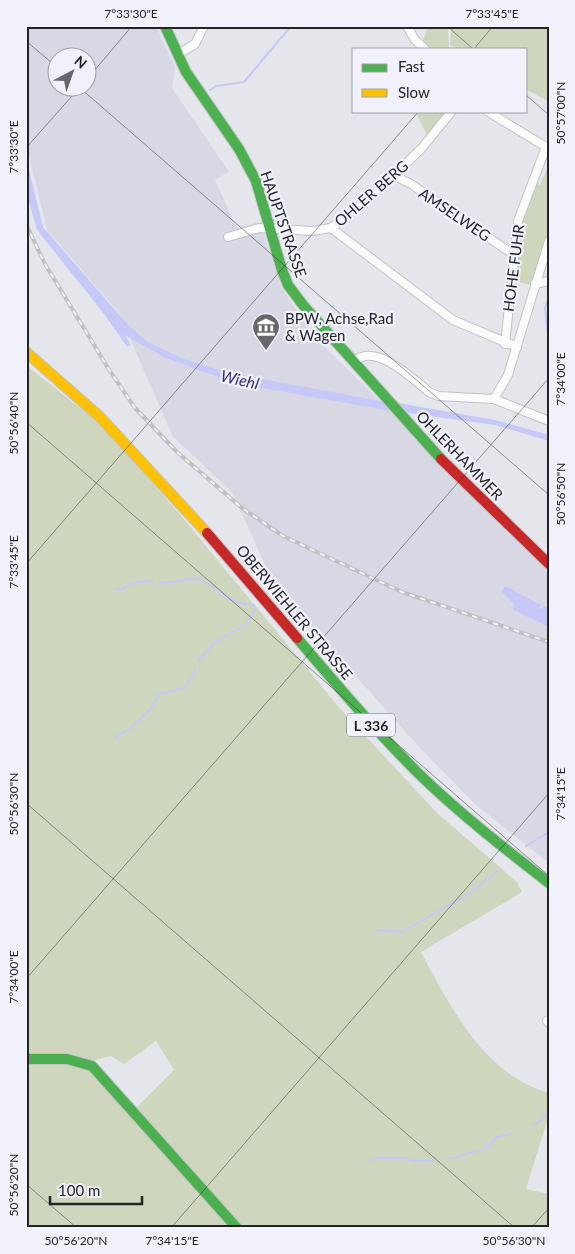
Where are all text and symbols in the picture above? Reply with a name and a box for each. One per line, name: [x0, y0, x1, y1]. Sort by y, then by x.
text: 7°33'30"E: [104, 6, 158, 21]
text: 7°33'45"E: [465, 6, 519, 21]
north arrow: [48, 48, 98, 98]
legend: [352, 48, 528, 112]
text: N: [71, 52, 91, 72]
text: Fast: [398, 57, 425, 75]
text: 50°57'00"N: [553, 82, 568, 144]
text: Slow: [398, 83, 430, 101]
text: 7°33'30"E: [6, 120, 21, 174]
street label: OHLER BERG: [331, 156, 412, 230]
street label: HAUPTSTRASSE: [257, 168, 311, 280]
street label: AMSELWEG: [416, 183, 494, 245]
street label: HOHE FUHR: [499, 223, 527, 313]
place label: BPW, Achse,Rad & Wagen: [285, 309, 394, 344]
museum icon: BPW, Achse,Rad & Wagen: [251, 312, 281, 351]
text: 7°34'00"E: [553, 352, 568, 406]
water label: Wiehl: [219, 365, 261, 393]
text: 50°56'40"N: [6, 392, 21, 454]
street label: OHLERHAMMER: [413, 407, 507, 504]
text: 50°56'50"N: [553, 463, 568, 525]
text: 7°33'45"E: [6, 535, 21, 589]
street label: OBERWIEHLER STRASSE: [233, 541, 357, 683]
road number: L 336: [347, 714, 395, 736]
text: 7°34'15"E: [553, 767, 568, 821]
text: 50°56'30"N: [6, 773, 21, 835]
text: 7°34'00"E: [6, 950, 21, 1004]
text: 50°56'20"N: [6, 1154, 21, 1216]
scale bar: [50, 1174, 142, 1206]
text: 100 m: [58, 1181, 100, 1199]
text: 50°56'20"N: [45, 1233, 107, 1248]
text: 7°34'15"E: [145, 1233, 199, 1248]
text: 50°56'30"N: [483, 1233, 545, 1248]

